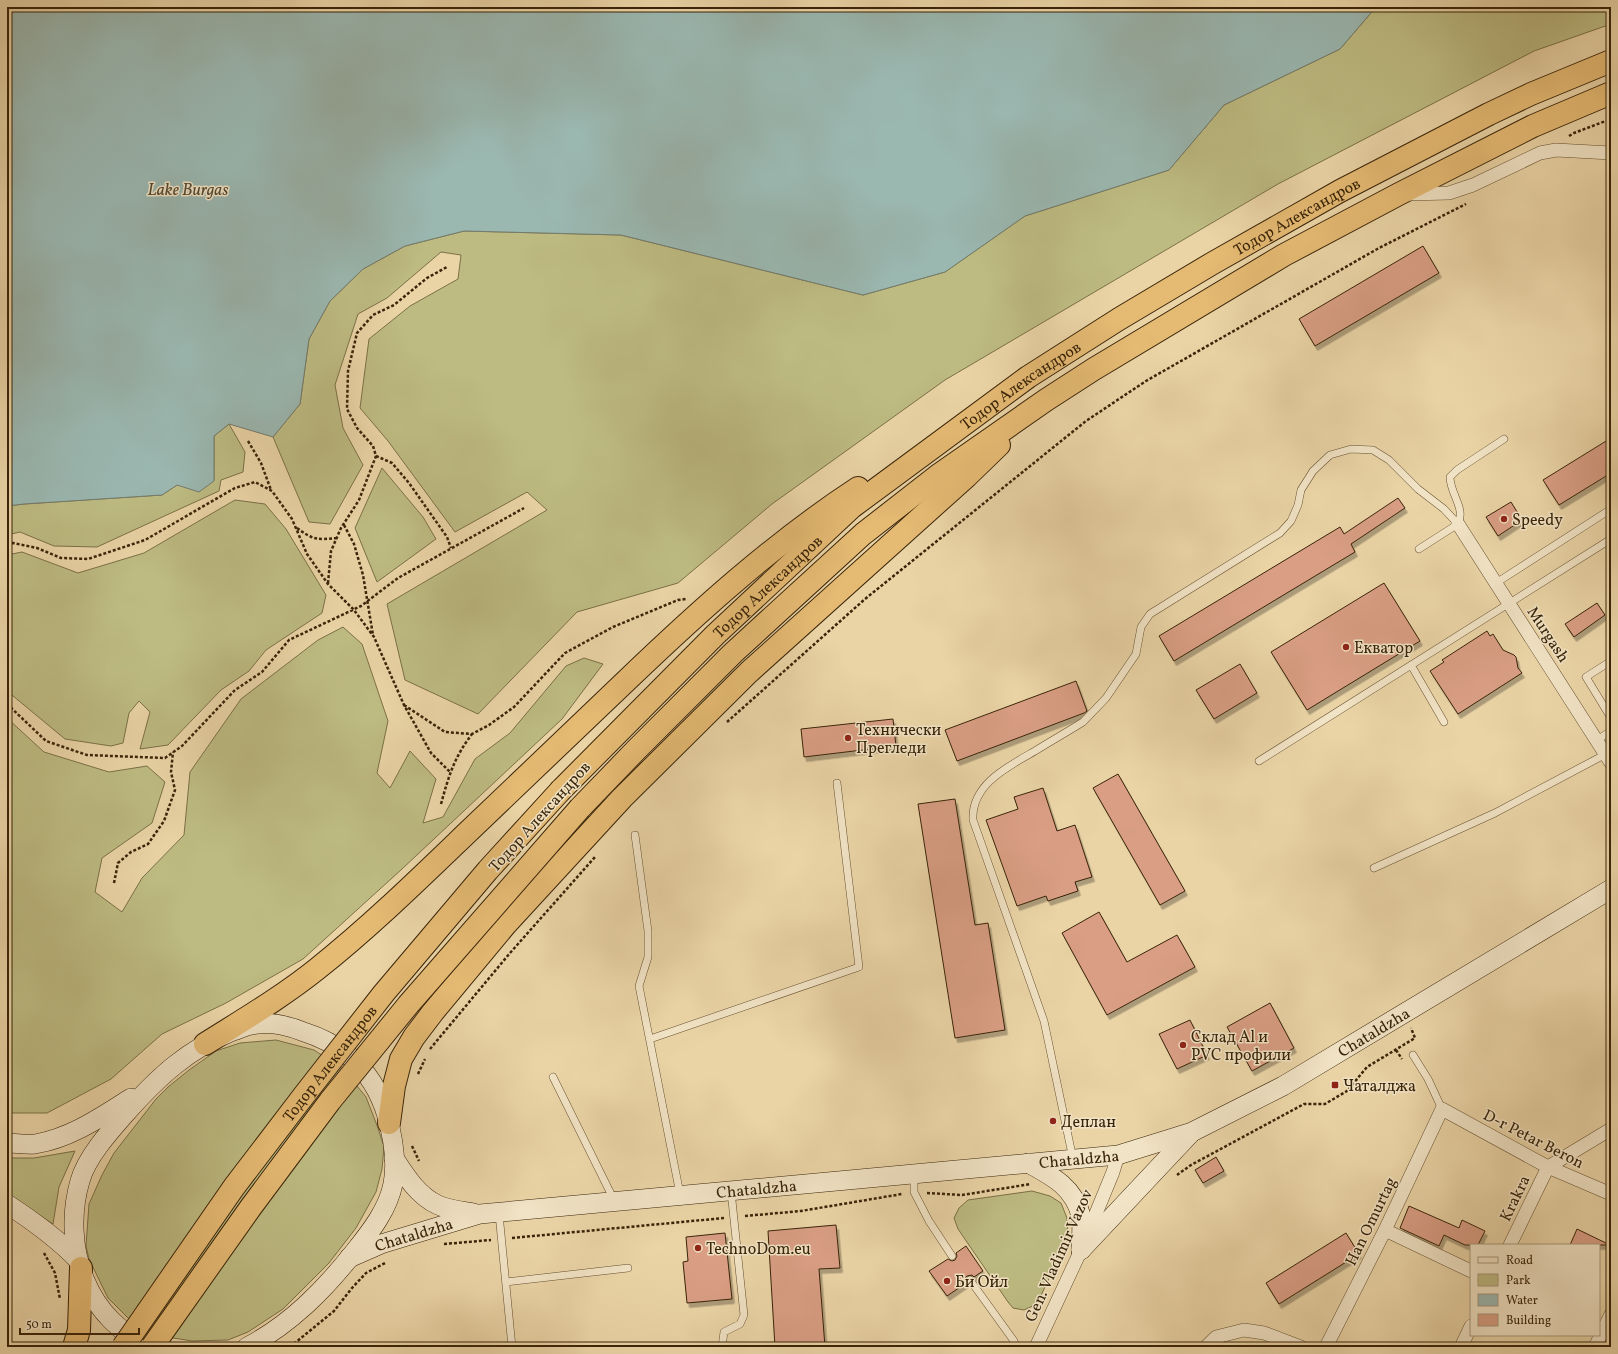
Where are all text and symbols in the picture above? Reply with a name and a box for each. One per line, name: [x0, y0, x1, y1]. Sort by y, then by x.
street label: Тодор Александров: [1230, 173, 1365, 262]
water label: Lake Burgas: [147, 179, 229, 202]
street label: Тодор Александров: [957, 337, 1086, 436]
place label: Speedy: [1512, 510, 1563, 532]
marker: Speedy: [1499, 514, 1509, 524]
street label: Тодор Александров: [709, 531, 828, 644]
street label: Murgash: [1521, 603, 1574, 667]
place label: Екватор: [1354, 638, 1413, 660]
marker: Екватор: [1341, 642, 1351, 652]
place label: Технически Прегледи: [856, 720, 942, 760]
marker: Технически Прегледи: [843, 733, 853, 743]
street label: Тодор Александров: [485, 757, 596, 878]
street label: Тодор Александров: [278, 1001, 383, 1127]
street label: Chataldzha: [1334, 1003, 1415, 1064]
place label: Склад Al и PVC профили: [1191, 1027, 1291, 1067]
marker: Склад Al и PVC профили: [1178, 1040, 1188, 1050]
place label: Чаталджа: [1343, 1076, 1416, 1098]
marker: Чаталджа: [1330, 1080, 1340, 1090]
street label: D-r Petar Beron: [1479, 1105, 1587, 1175]
place label: Деплан: [1061, 1112, 1116, 1134]
marker: Деплан: [1048, 1116, 1058, 1126]
street label: Chataldzha: [1038, 1146, 1120, 1175]
street label: Krakra: [1495, 1172, 1536, 1226]
street label: Han Omurtag: [1341, 1174, 1403, 1270]
street label: Chataldzha: [715, 1176, 798, 1205]
street label: Gen. Vladimir Vazov: [1021, 1185, 1099, 1326]
street label: Chataldzha: [372, 1214, 456, 1258]
place label: TechnoDom.eu: [706, 1239, 811, 1261]
marker: TechnoDom.eu: [693, 1243, 703, 1253]
legend: [1470, 1244, 1600, 1336]
text: Road: [1506, 1253, 1533, 1269]
place label: Би Ойл: [955, 1272, 1008, 1294]
text: Park: [1506, 1273, 1531, 1289]
marker: Би Ойл: [942, 1276, 952, 1286]
text: Water: [1506, 1293, 1538, 1309]
scale bar: [20, 1310, 139, 1336]
text: Building: [1506, 1313, 1551, 1329]
text: 50 m: [26, 1317, 52, 1333]

